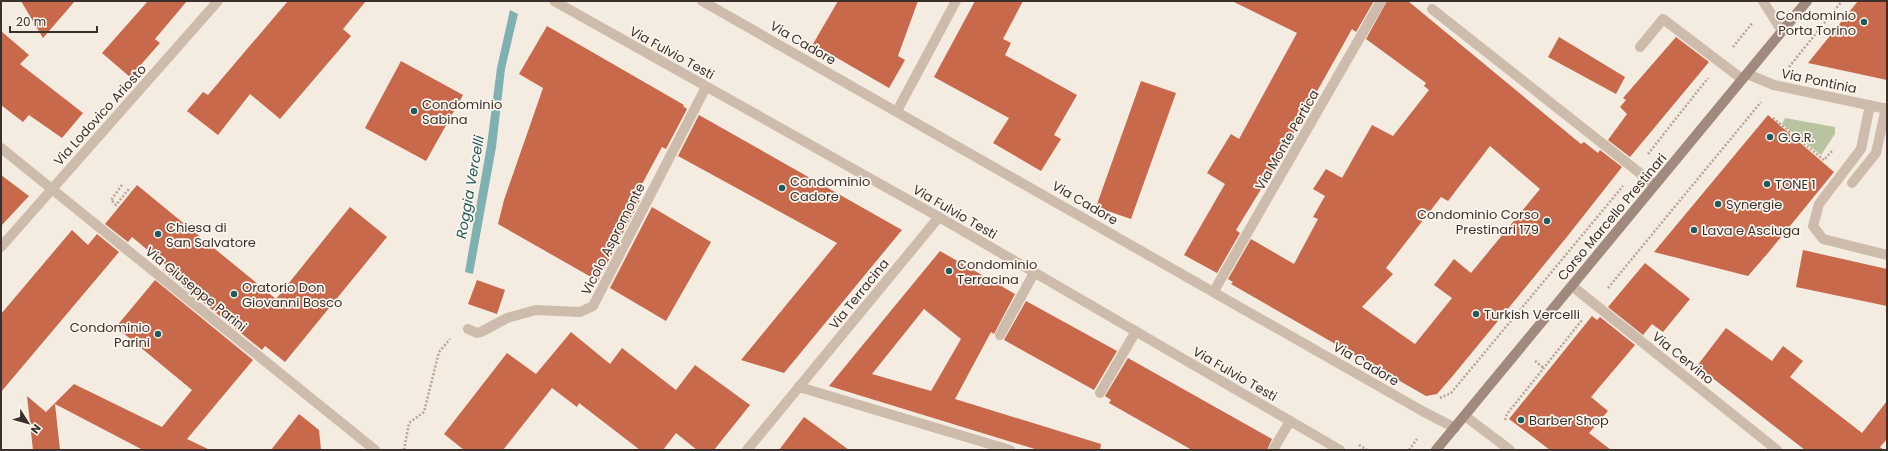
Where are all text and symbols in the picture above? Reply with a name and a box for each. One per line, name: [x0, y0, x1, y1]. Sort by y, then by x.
place label: Condominio Porta Torino: [1776, 6, 1856, 40]
scale bar: [10, 8, 97, 34]
text: 20 m: [16, 13, 46, 30]
street label: Via Cadore: [767, 16, 839, 70]
marker: Condominio Porta Torino: [1859, 17, 1869, 27]
street label: Via Fulvio Testi: [626, 22, 718, 84]
street label: Via Lodovico Ariosto: [49, 60, 151, 170]
street label: Via Pontinia: [1780, 64, 1858, 98]
street label: Via Monte Pertica: [1250, 86, 1324, 194]
place label: Condominio Sabina: [422, 95, 502, 129]
marker: Condominio Sabina: [409, 106, 419, 116]
place label: G.G.R.: [1778, 128, 1815, 147]
marker: G.G.R.: [1765, 132, 1775, 142]
water label: Roggia Vercelli: [451, 133, 489, 240]
street label: Corso Marcello Prestinari: [1553, 149, 1671, 285]
place label: Condominio Cadore: [790, 172, 870, 206]
place label: TONE 1: [1775, 175, 1816, 194]
street label: Via Cadore: [1049, 176, 1121, 230]
marker: TONE 1: [1762, 179, 1772, 189]
street label: Vicolo Aspromonte: [576, 180, 650, 298]
street label: Via Fulvio Testi: [909, 180, 1001, 244]
marker: Condominio Cadore: [777, 183, 787, 193]
place label: Synergie: [1726, 195, 1782, 214]
marker: Synergie: [1713, 199, 1723, 209]
place label: Condominio Corso Prestinari 179: [1417, 205, 1539, 239]
marker: Condominio Corso Prestinari 179: [1542, 216, 1552, 226]
place label: Chiesa di San Salvatore: [166, 218, 256, 252]
place label: Lava e Asciuga: [1702, 221, 1800, 240]
marker: Lava e Asciuga: [1689, 225, 1699, 235]
marker: Chiesa di San Salvatore: [153, 229, 163, 239]
street label: Via Giuseppe Parini: [141, 242, 251, 336]
street label: Via Terracina: [825, 255, 893, 333]
place label: Condominio Terracina: [957, 255, 1037, 289]
marker: Condominio Terracina: [944, 266, 954, 276]
place label: Oratorio Don Giovanni Bosco: [242, 278, 342, 312]
marker: Oratorio Don Giovanni Bosco: [229, 289, 239, 299]
place label: Turkish Vercelli: [1484, 305, 1580, 324]
marker: Turkish Vercelli: [1471, 309, 1481, 319]
place label: Condominio Parini: [70, 318, 150, 352]
street label: Via Cervino: [1648, 327, 1718, 389]
marker: Condominio Parini: [153, 329, 163, 339]
street label: Via Cadore: [1330, 337, 1402, 391]
street label: Via Fulvio Testi: [1189, 342, 1281, 406]
north arrow: [8, 403, 48, 443]
place label: Barber Shop: [1529, 411, 1609, 430]
marker: Barber Shop: [1516, 415, 1526, 425]
text: N: [27, 421, 45, 437]

